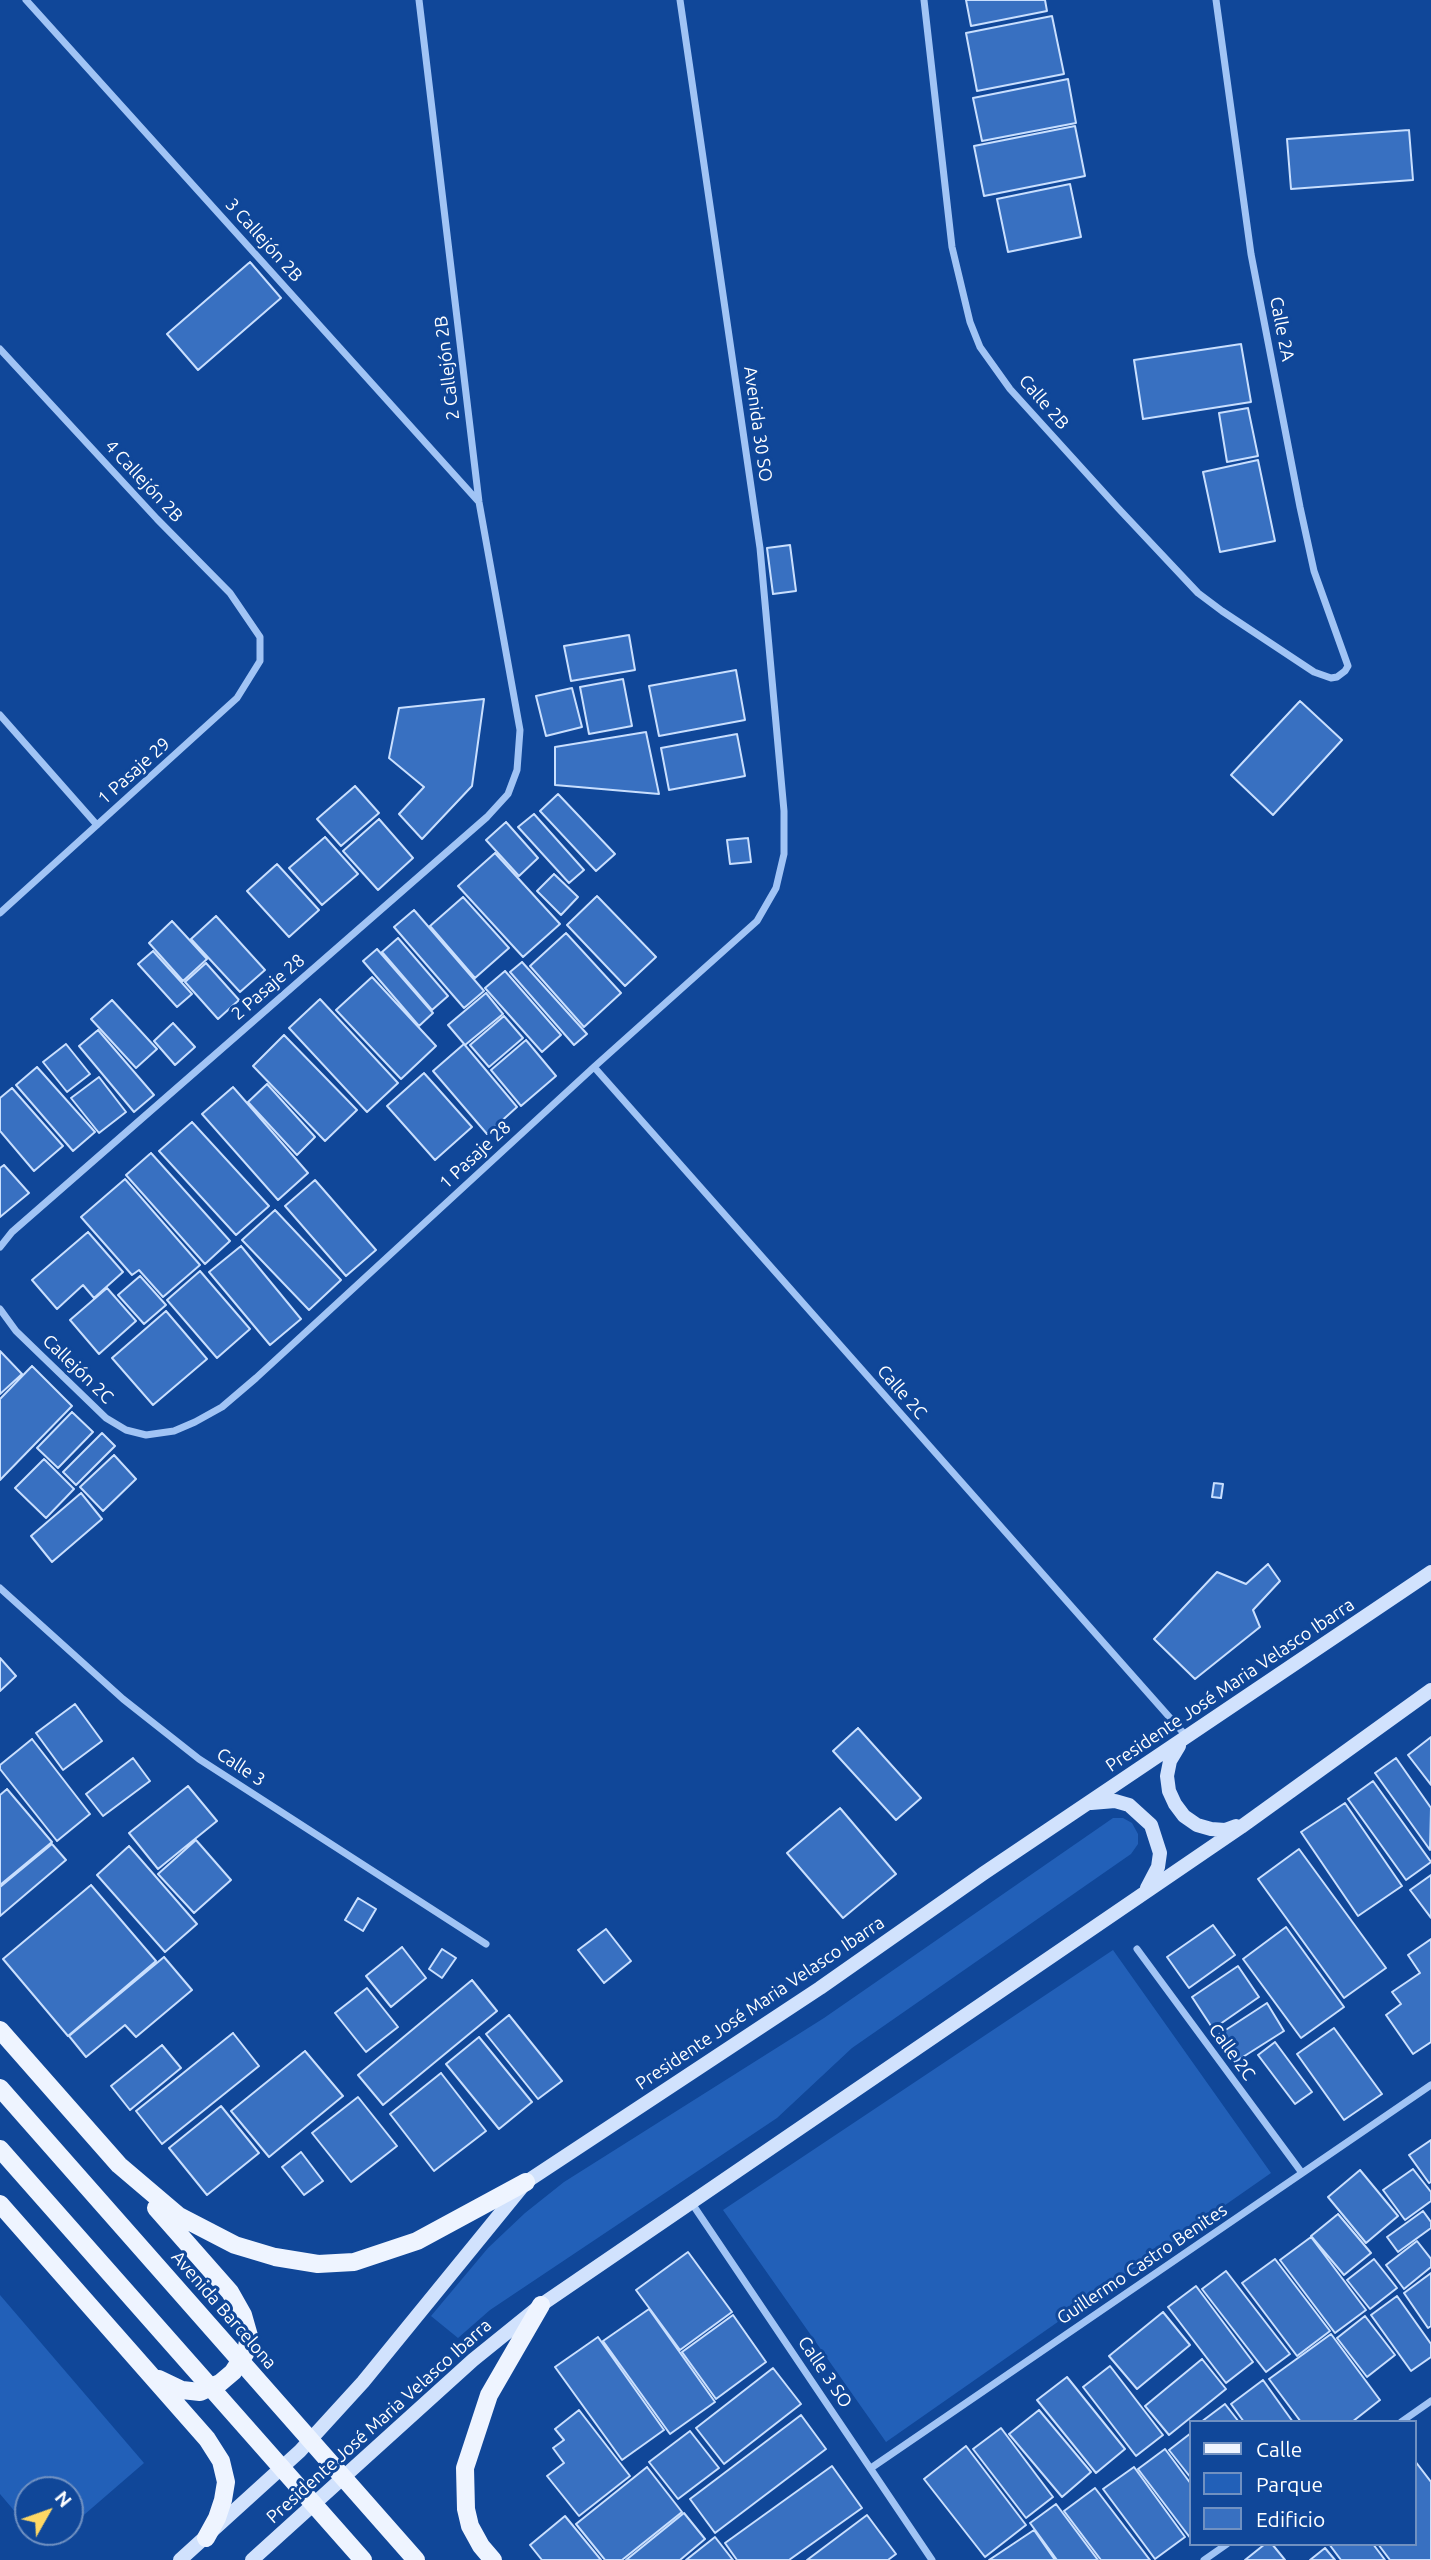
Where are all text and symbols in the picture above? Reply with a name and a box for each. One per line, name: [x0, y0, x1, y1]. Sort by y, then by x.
street label: 3 Callejón 2B: [221, 194, 307, 286]
street label: Calle 2A: [1265, 295, 1299, 363]
street label: 2 Callejón 2B: [430, 315, 464, 421]
street label: Avenida 30 SO: [739, 365, 777, 483]
street label: Calle 2B: [1014, 370, 1074, 434]
street label: 4 Callejón 2B: [100, 435, 188, 527]
street label: 1 Pasaje 29: [93, 733, 175, 809]
street label: 2 Pasaje 28: [227, 949, 309, 1025]
street label: 1 Pasaje 28: [435, 1116, 515, 1194]
street label: Callejón 2C: [38, 1330, 118, 1408]
street label: Calle 2C: [873, 1360, 931, 1424]
street label: Presidente José Maria Velasco Ibarra: [1102, 1594, 1358, 1776]
street label: Calle 3: [212, 1743, 270, 1791]
street label: Presidente José Maria Velasco Ibarra: [632, 1912, 888, 2094]
street label: Calle 2C: [1204, 2019, 1260, 2085]
street label: Guillermo Castro Benites: [1053, 2199, 1231, 2329]
street label: Avenida Barcelona: [167, 2247, 281, 2373]
street label: Presidente José Maria Velasco Ibarra: [262, 2314, 496, 2528]
street label: Calle 3 SO: [793, 2332, 857, 2412]
legend: [1190, 2420, 1417, 2546]
text: Calle: [1256, 2437, 1302, 2461]
text: Parque: [1256, 2472, 1323, 2496]
north arrow: [14, 2476, 84, 2546]
text: N: [51, 2486, 77, 2511]
text: Edificio: [1256, 2507, 1325, 2531]

